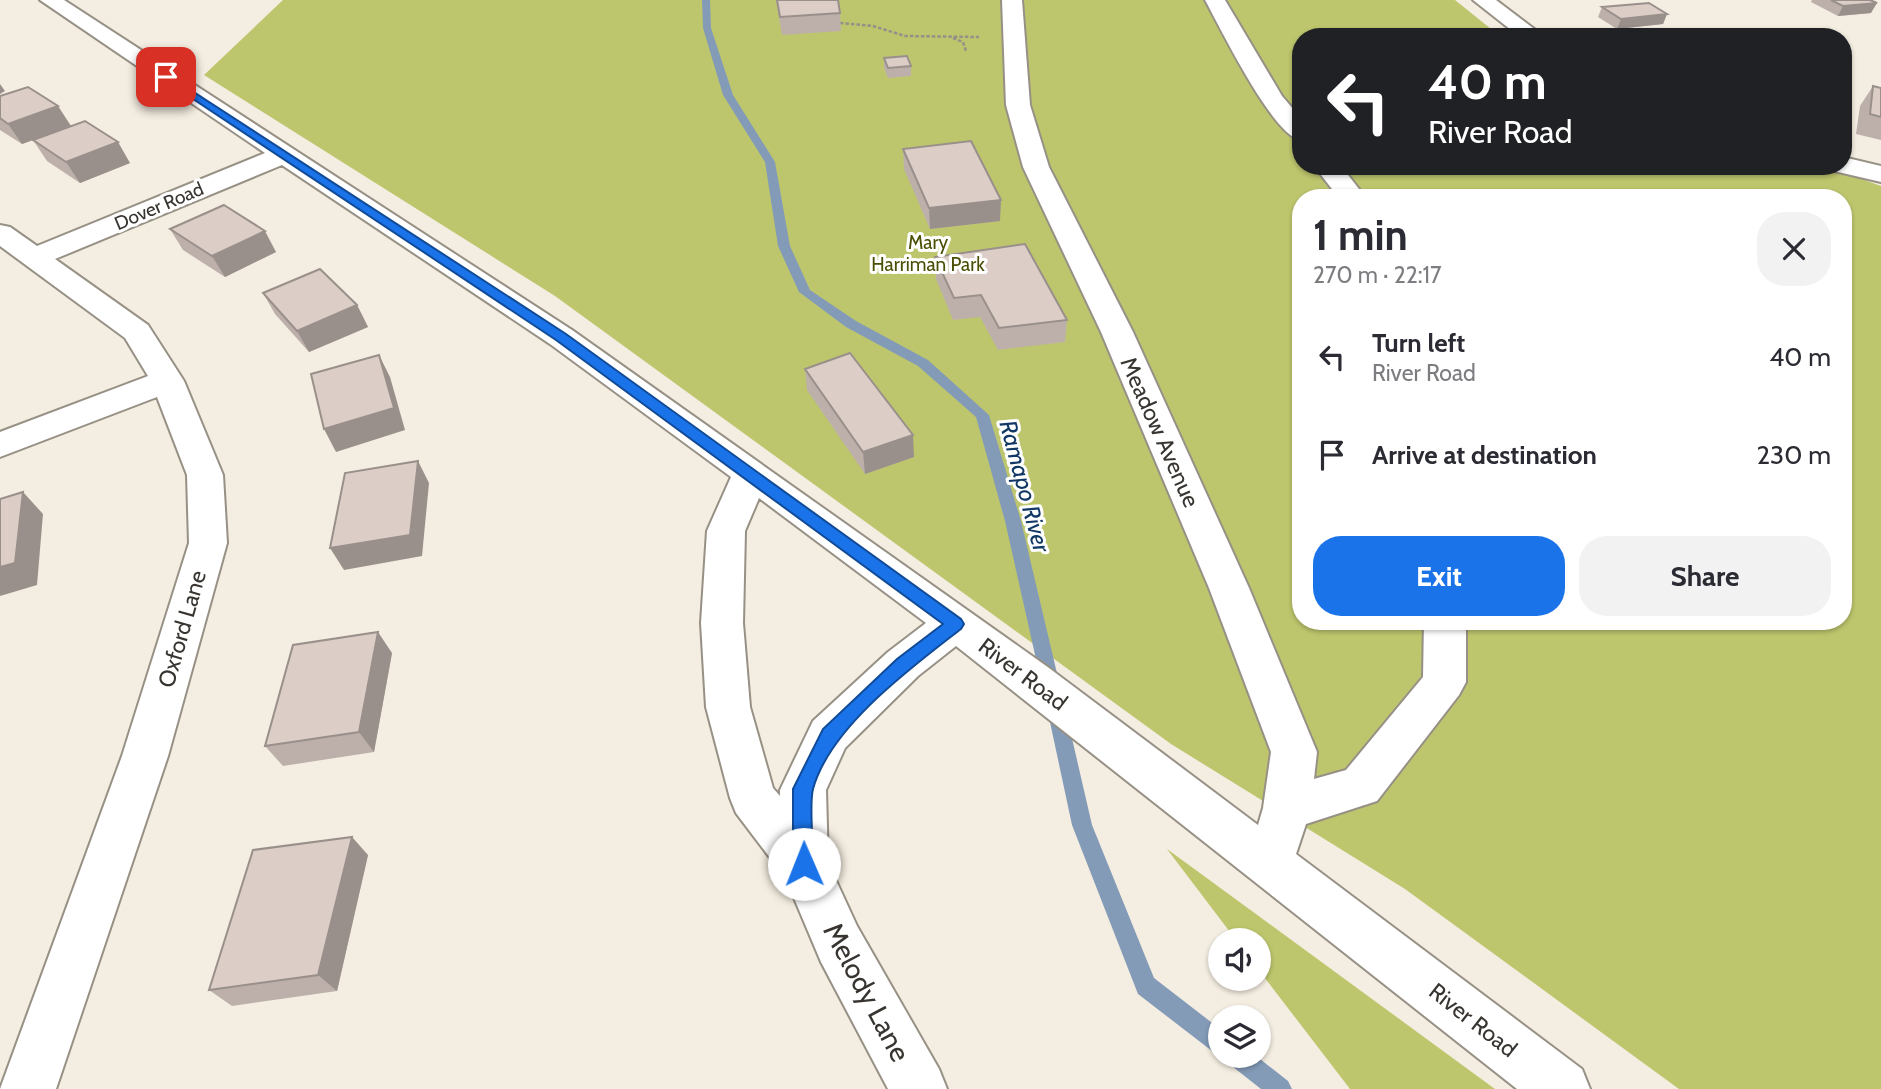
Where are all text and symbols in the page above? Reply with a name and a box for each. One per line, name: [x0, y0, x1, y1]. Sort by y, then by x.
pin: [136, 47, 196, 107]
text: 40 m: [1428, 52, 1547, 111]
icon: left: [1313, 56, 1404, 147]
icon: arrive: [147, 58, 185, 96]
text: River Road: [1428, 112, 1572, 151]
street label: Dover Road: [111, 177, 207, 235]
text: 1 min: [1313, 209, 1408, 261]
button: close: [1757, 212, 1831, 286]
park label: Mary Harriman Park: [871, 231, 985, 276]
text: 270 m · 22:17: [1313, 261, 1442, 289]
text: Turn left: [1372, 327, 1465, 359]
icon: left: [1313, 338, 1351, 376]
text: 40 m: [1769, 341, 1831, 373]
street label: Meadow Avenue: [1114, 353, 1206, 512]
text: River Road: [1372, 359, 1476, 387]
water label: Ramapo River: [993, 417, 1057, 557]
icon: arrive: [1313, 436, 1351, 474]
text: Arrive at destination: [1372, 439, 1597, 471]
text: 230 m: [1757, 439, 1831, 471]
button: Exit: [1313, 536, 1565, 616]
button: Share: [1579, 536, 1831, 616]
street label: Oxford Lane: [152, 567, 212, 691]
street label: River Road: [973, 632, 1073, 716]
position arrow: [767, 827, 841, 901]
street label: Melody Lane: [816, 917, 918, 1067]
map controls: [1208, 928, 1271, 1068]
button: sound: [1208, 928, 1271, 991]
street label: River Road: [1423, 977, 1523, 1063]
button: layers: [1208, 1005, 1271, 1068]

